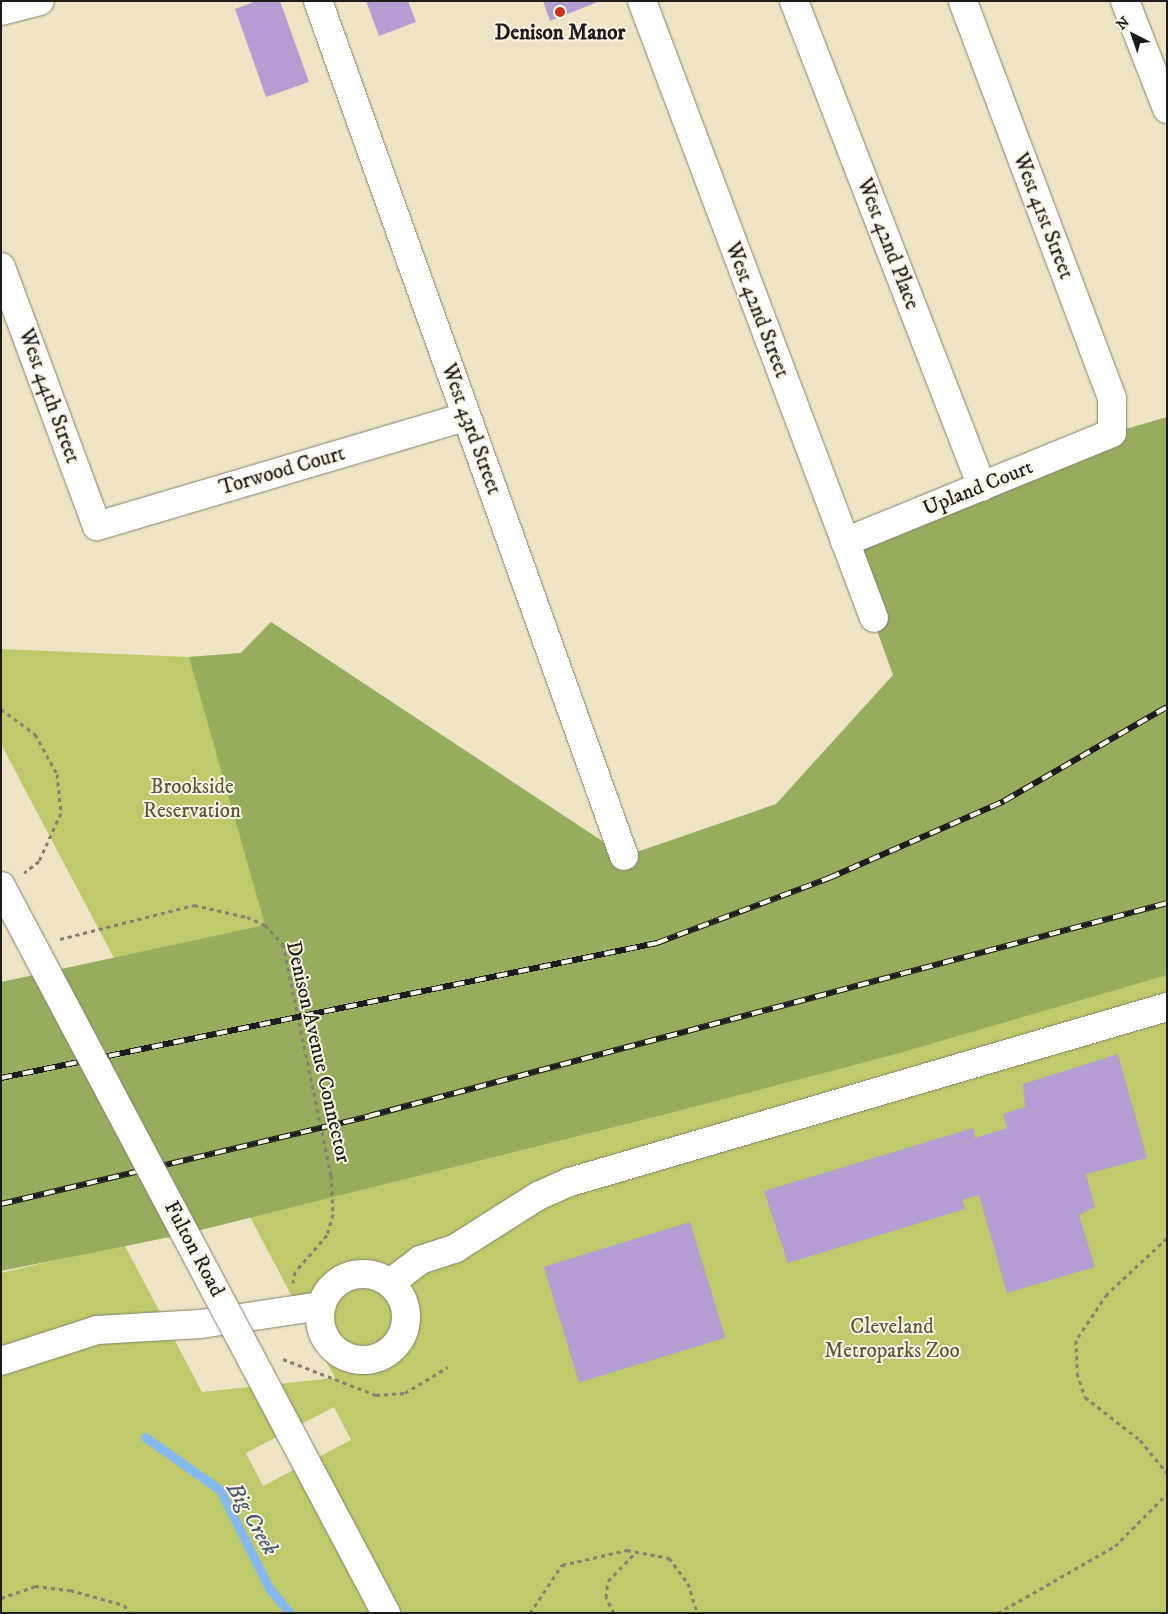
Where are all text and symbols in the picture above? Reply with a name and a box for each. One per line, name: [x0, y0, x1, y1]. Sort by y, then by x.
marker: Denison Manor: [554, 6, 566, 18]
north arrow: [1108, 10, 1158, 60]
text: N: [1113, 13, 1133, 34]
place label: Denison Manor: [495, 20, 625, 46]
street label: West 41st Street: [1007, 149, 1079, 283]
street label: West 42nd Place: [851, 175, 925, 313]
street label: West 42nd Street: [720, 239, 794, 381]
street label: West 44th Street: [13, 325, 85, 467]
street label: West 43rd Street: [436, 360, 506, 498]
street label: Torwood Court: [216, 441, 348, 501]
street label: Upland Court: [919, 455, 1037, 521]
park label: Brookside Reservation: [143, 774, 241, 824]
street label: Denison Avenue Connector: [280, 939, 356, 1165]
street label: Fulton Road: [158, 1197, 230, 1301]
park label: Cleveland Metroparks Zoo: [824, 1314, 960, 1364]
water label: Big Creek: [221, 1478, 283, 1560]

